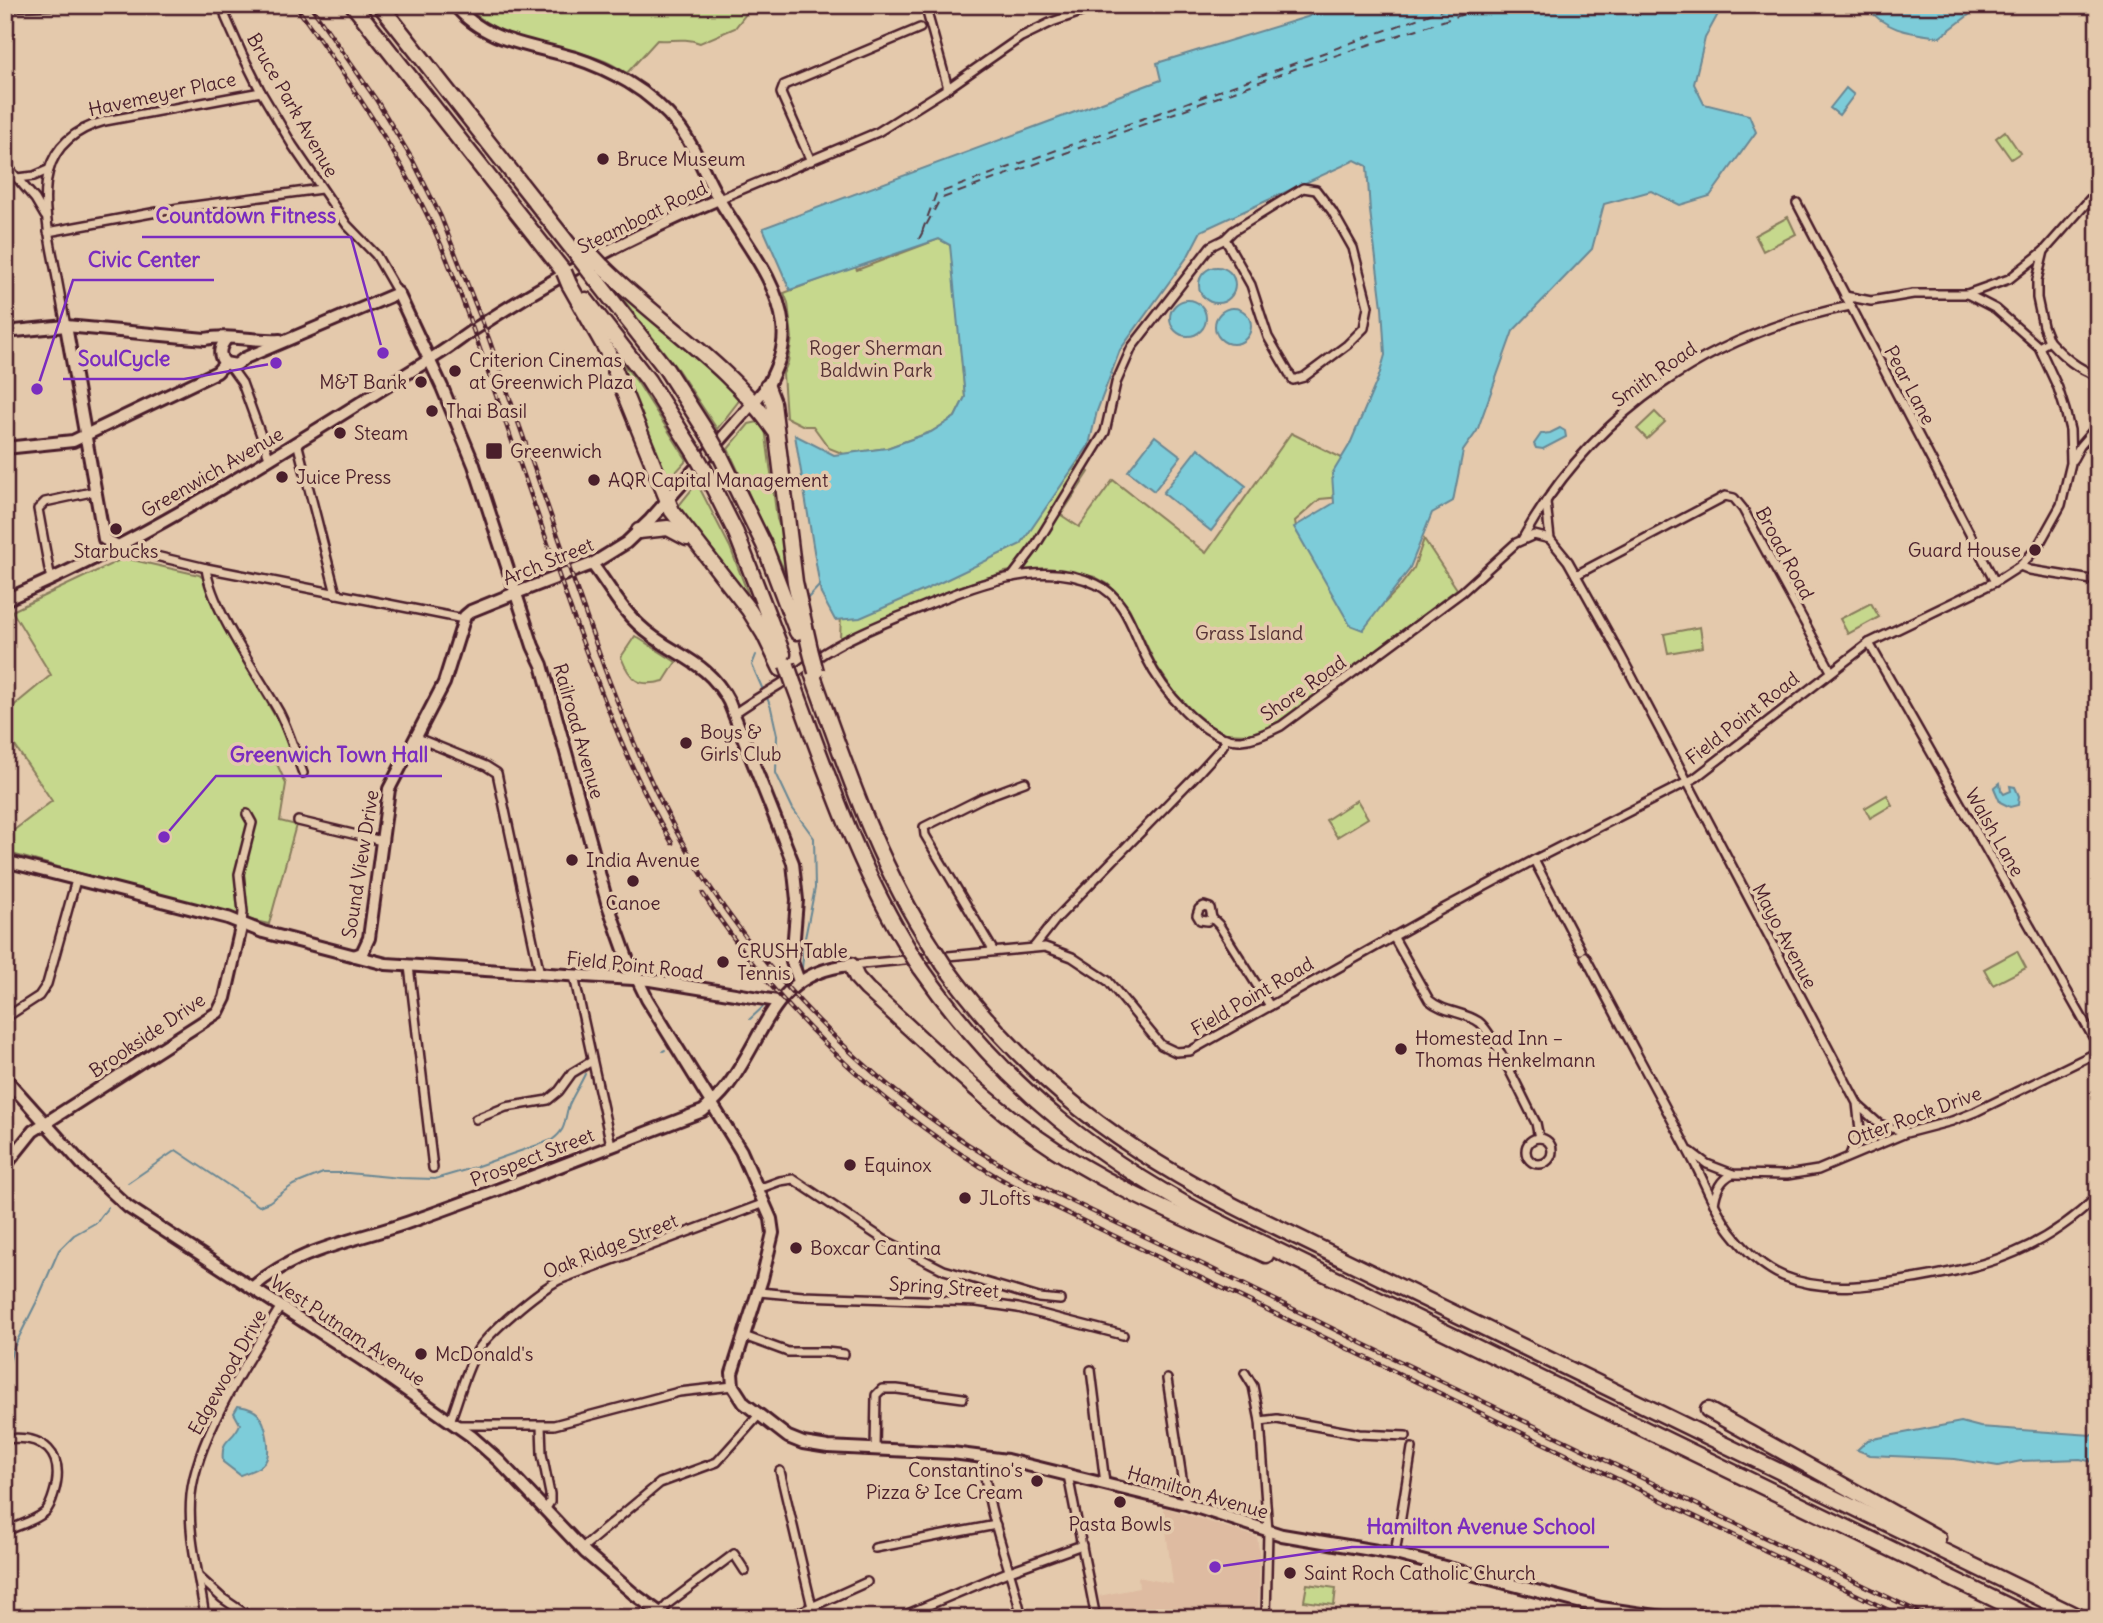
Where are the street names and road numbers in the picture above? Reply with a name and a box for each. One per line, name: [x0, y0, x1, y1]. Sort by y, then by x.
street label: Bruce Park Avenue: [242, 29, 344, 181]
street label: Havemeyer Place: [86, 67, 238, 121]
street label: Steamboat Road: [573, 175, 711, 259]
street label: Smith Road: [1607, 336, 1701, 412]
street label: Pear Lane: [1879, 341, 1941, 429]
street label: Greenwich Avenue: [137, 422, 287, 522]
street label: Broad Road: [1751, 502, 1819, 604]
street label: Arch Street: [499, 532, 597, 590]
street label: Shore Road: [1256, 650, 1350, 726]
street label: Railroad Avenue: [548, 661, 610, 801]
street label: Field Point Road: [1680, 666, 1804, 770]
street label: Walsh Lane: [1960, 783, 2030, 881]
street label: Sound View Drive: [336, 788, 384, 940]
street label: Mayo Avenue: [1747, 879, 1823, 993]
street label: Field Point Road: [565, 946, 705, 984]
street label: Field Point Road: [1186, 951, 1318, 1041]
street label: Brookside Drive: [84, 987, 210, 1083]
street label: Otter Rock Drive: [1844, 1081, 1984, 1151]
street label: Prospect Street: [467, 1122, 597, 1192]
street label: Oak Ridge Street: [539, 1208, 681, 1284]
street label: West Putnam Avenue: [266, 1269, 430, 1391]
street label: Spring Street: [888, 1271, 1000, 1303]
street label: Edgewood Drive: [183, 1305, 271, 1439]
street label: Hamilton Avenue: [1125, 1460, 1271, 1524]

